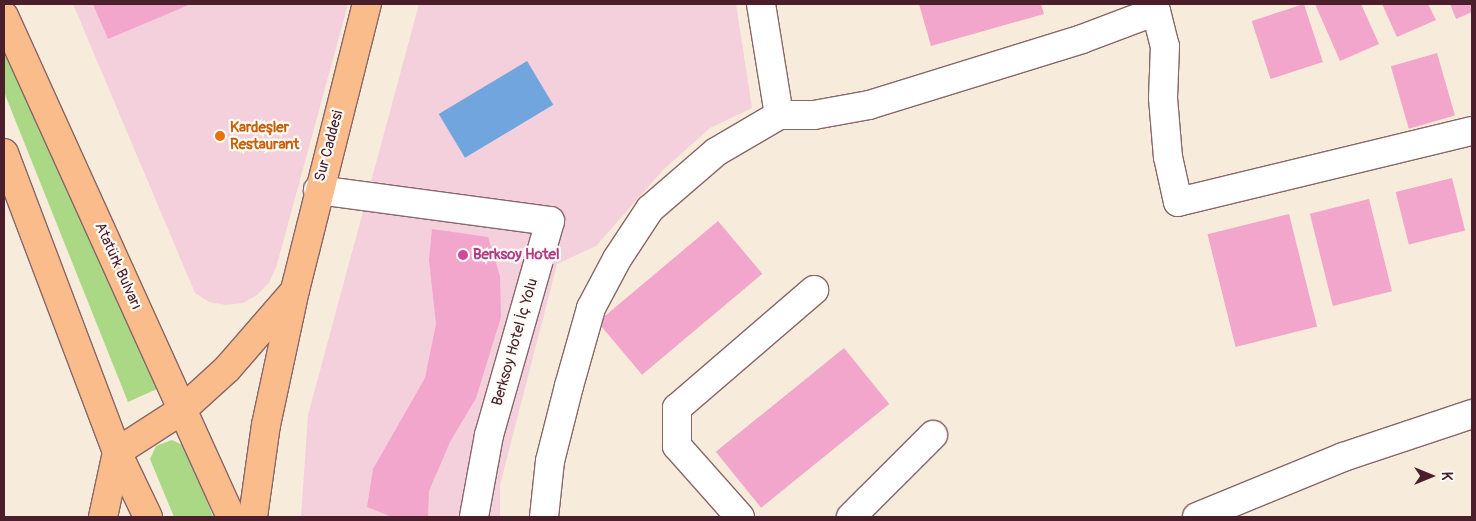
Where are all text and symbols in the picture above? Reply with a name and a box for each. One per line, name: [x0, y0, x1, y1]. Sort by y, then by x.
street label: Sur Caddesi: [311, 109, 347, 183]
place label: Kardeşler Restaurant: [230, 118, 299, 153]
marker: Kardeşler Restaurant: [214, 130, 226, 142]
street label: Atatürk Bulvarı: [91, 220, 145, 312]
place label: Berksoy Hotel: [473, 246, 559, 264]
marker: Berksoy Hotel: [457, 249, 469, 261]
street label: Berksoy Hotel İç Yolu: [488, 276, 542, 408]
north arrow: [1406, 451, 1456, 501]
text: K: [1438, 472, 1455, 480]

